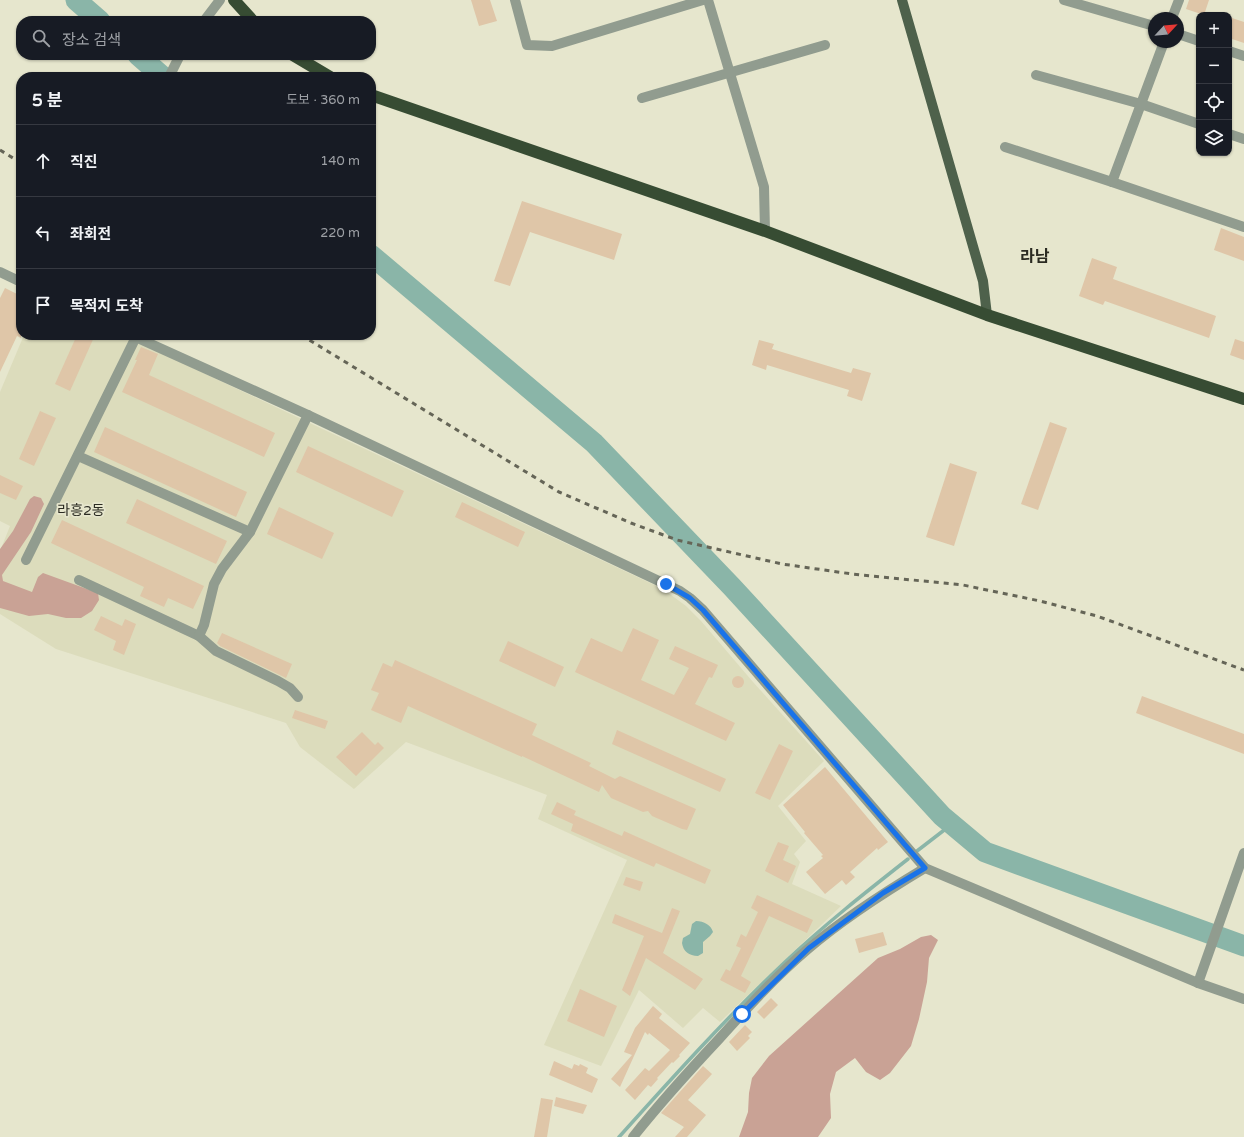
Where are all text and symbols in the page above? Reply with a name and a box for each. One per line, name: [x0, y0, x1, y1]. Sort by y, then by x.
north arrow: [1148, 12, 1184, 48]
map controls: [1196, 12, 1232, 156]
button: +: [1196, 12, 1232, 48]
search box: [16, 16, 376, 60]
icon: search: [30, 27, 52, 49]
text: 장소 검색: [62, 31, 121, 49]
button: −: [1196, 48, 1232, 84]
button: locate: [1196, 84, 1232, 120]
text: 5 분: [32, 90, 63, 111]
text: 도보 · 360 m: [286, 92, 360, 108]
button: layers: [1196, 120, 1232, 156]
icon: ahead: [32, 150, 54, 172]
text: 직진: [70, 153, 98, 171]
text: 140 m: [320, 153, 360, 169]
icon: left: [32, 222, 54, 244]
text: 좌회전: [70, 225, 111, 243]
text: 220 m: [320, 225, 360, 241]
district label: 라남: [1020, 247, 1050, 267]
icon: arrive: [32, 294, 54, 316]
text: 목적지 도착: [70, 297, 143, 315]
district label: 라흥2동: [57, 502, 105, 519]
route end: [657, 575, 675, 593]
route start: [733, 1005, 751, 1023]

